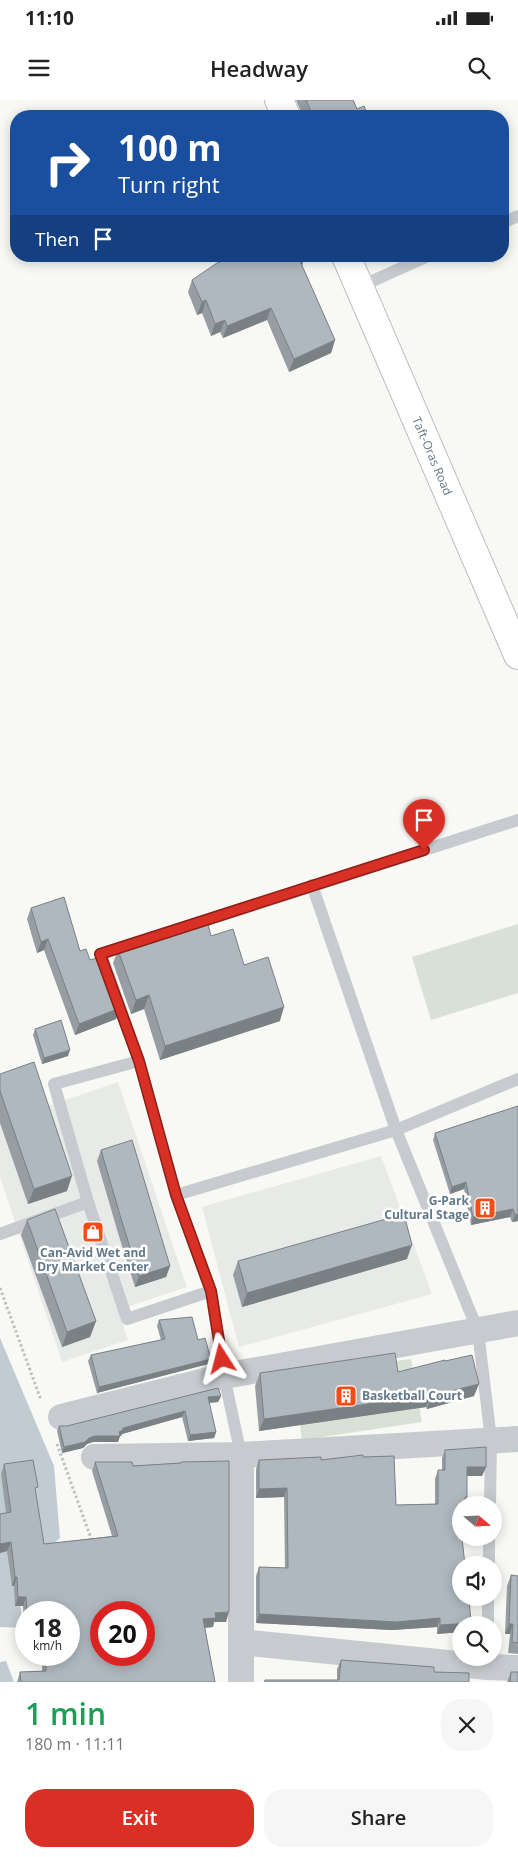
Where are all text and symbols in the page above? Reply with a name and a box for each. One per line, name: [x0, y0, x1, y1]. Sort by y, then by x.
text: 11:10: [25, 5, 74, 31]
text: Headway: [210, 53, 308, 83]
icon: menu: [25, 54, 53, 82]
icon: search: [465, 54, 493, 82]
text: 100 m: [118, 124, 222, 171]
icon: right: [35, 130, 100, 195]
text: Turn right: [118, 169, 220, 199]
icon: arrive: [89, 225, 117, 253]
text: Then: [35, 226, 79, 252]
street label: Taft-Oras Road: [408, 414, 457, 498]
pin: [403, 799, 445, 850]
icon: arrive: [410, 806, 438, 834]
place label: G-Park Cultural Stage: [384, 1192, 470, 1223]
building icon: G-Park Cultural Stage: [473, 1196, 497, 1220]
shop icon: Can-Avid Wet and Dry Market Center: [81, 1220, 105, 1244]
place label: Can-Avid Wet and Dry Market Center: [37, 1244, 149, 1275]
position arrow: [195, 1332, 247, 1384]
building icon: Basketball Court: [334, 1384, 358, 1408]
place label: Basketball Court: [362, 1387, 462, 1404]
north arrow: [452, 1496, 502, 1546]
map controls: [452, 1496, 502, 1666]
button: sound: [452, 1556, 502, 1606]
speed limit sign: 20: [90, 1601, 155, 1666]
text: 18: [33, 1610, 62, 1644]
button: search: [452, 1616, 502, 1666]
text: km/h: [33, 1637, 62, 1654]
text: 1 min: [25, 1693, 106, 1734]
button: close: [441, 1699, 493, 1751]
text: 180 m · 11:11: [25, 1733, 125, 1755]
button: Exit: [25, 1789, 254, 1847]
button: Share: [264, 1789, 493, 1847]

